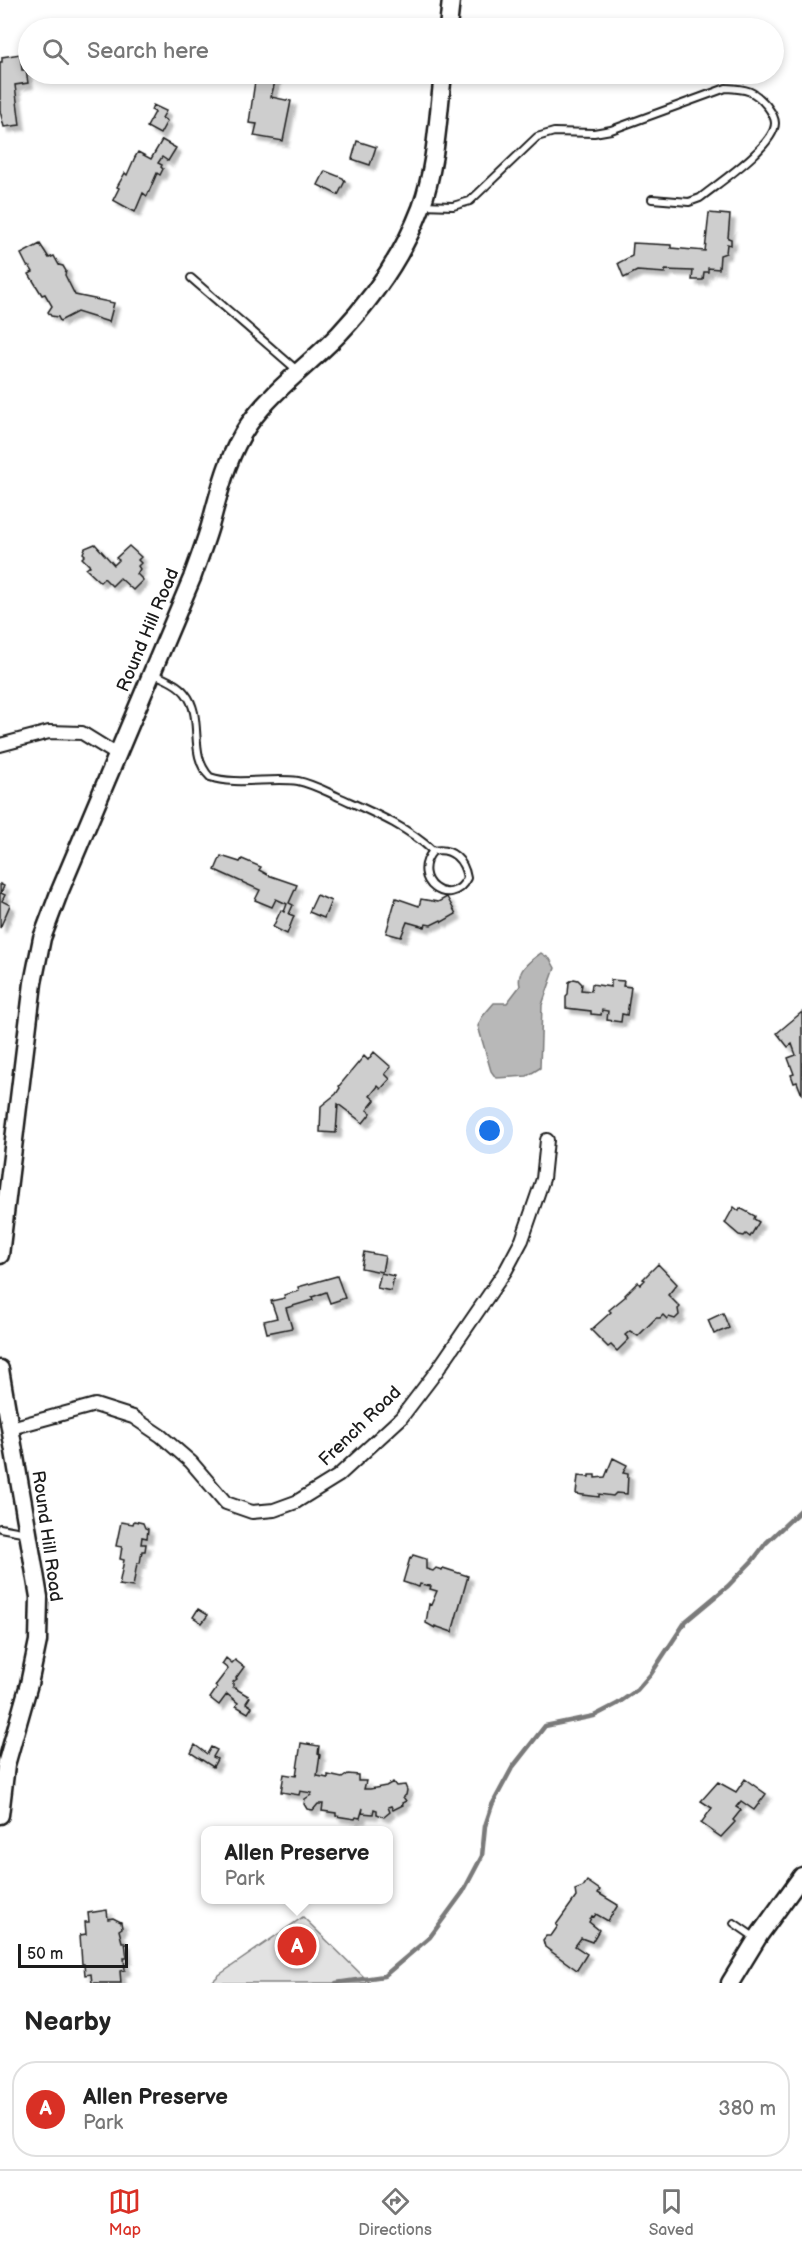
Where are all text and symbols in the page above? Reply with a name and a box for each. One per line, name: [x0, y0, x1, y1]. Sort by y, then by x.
search box: [18, 18, 784, 84]
icon: search: [39, 35, 72, 68]
text: Search here: [87, 38, 209, 65]
street label: Round Hill Road: [113, 565, 183, 695]
your location: [475, 1116, 504, 1145]
street label: French Road: [315, 1382, 405, 1470]
street label: Round Hill Road: [27, 1469, 67, 1603]
popup: [201, 1826, 393, 1904]
text: Allen Preserve: [225, 1840, 369, 1867]
text: Park: [225, 1867, 265, 1891]
pin: A: [278, 1924, 316, 1968]
scale bar: [18, 1941, 128, 1968]
text: 50 m: [27, 1945, 63, 1964]
text: Nearby: [24, 2007, 111, 2038]
text: Allen Preserve: [83, 2084, 228, 2111]
text: A: [39, 2097, 52, 2121]
text: 380 m: [718, 2097, 776, 2121]
text: Park: [83, 2111, 123, 2135]
tab: Map: [108, 2185, 141, 2240]
tab: Directions: [358, 2185, 432, 2240]
tab: Saved: [649, 2185, 694, 2240]

